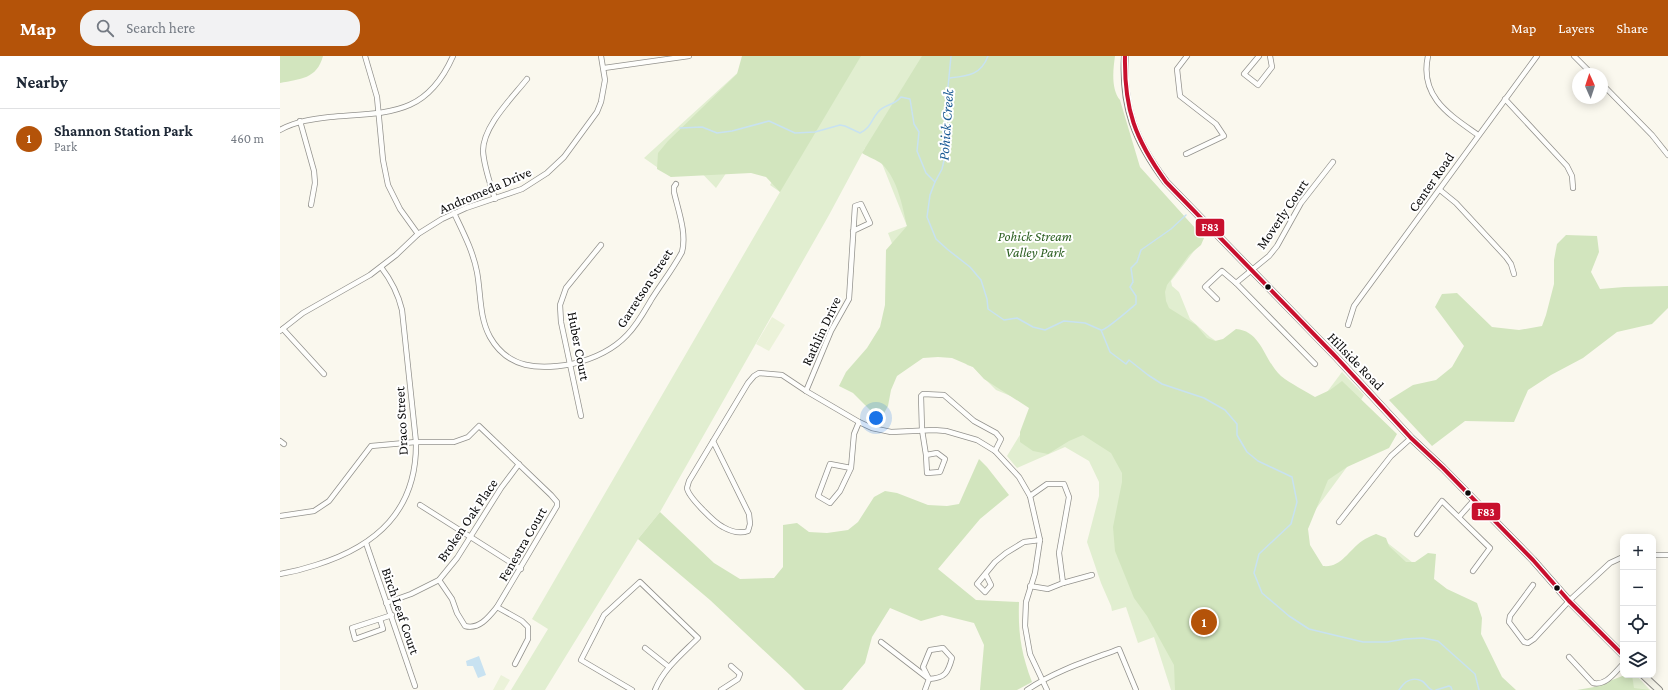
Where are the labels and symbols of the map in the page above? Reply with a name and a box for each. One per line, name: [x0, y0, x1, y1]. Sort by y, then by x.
north arrow: [1572, 68, 1608, 104]
water label: Pohick Creek: [936, 87, 957, 161]
street label: Center Road: [1405, 149, 1458, 215]
street label: Andromeda Drive: [436, 163, 534, 217]
street label: Moverly Court: [1253, 176, 1311, 252]
line badge: F83: [1195, 218, 1225, 237]
text: F83: [1201, 221, 1219, 233]
park label: Pohick Stream Valley Park: [998, 228, 1072, 260]
street label: Garretson Street: [613, 245, 676, 331]
unlabelled marker: [1263, 282, 1273, 292]
street label: Rathlin Drive: [798, 294, 844, 368]
street label: Huber Court: [564, 310, 594, 382]
street label: Hillside Road: [1325, 329, 1388, 394]
street label: Draco Street: [391, 386, 411, 456]
your location: [866, 408, 886, 428]
street label: Broken Oak Place: [433, 476, 501, 564]
unlabelled marker: [1463, 488, 1473, 498]
line badge: F83: [1471, 502, 1501, 521]
street label: Fenestra Court: [494, 504, 550, 584]
text: F83: [1477, 506, 1495, 518]
street label: Birch Leaf Court: [379, 566, 423, 657]
unlabelled marker: [1552, 583, 1562, 593]
pin: 1: [1191, 607, 1217, 637]

